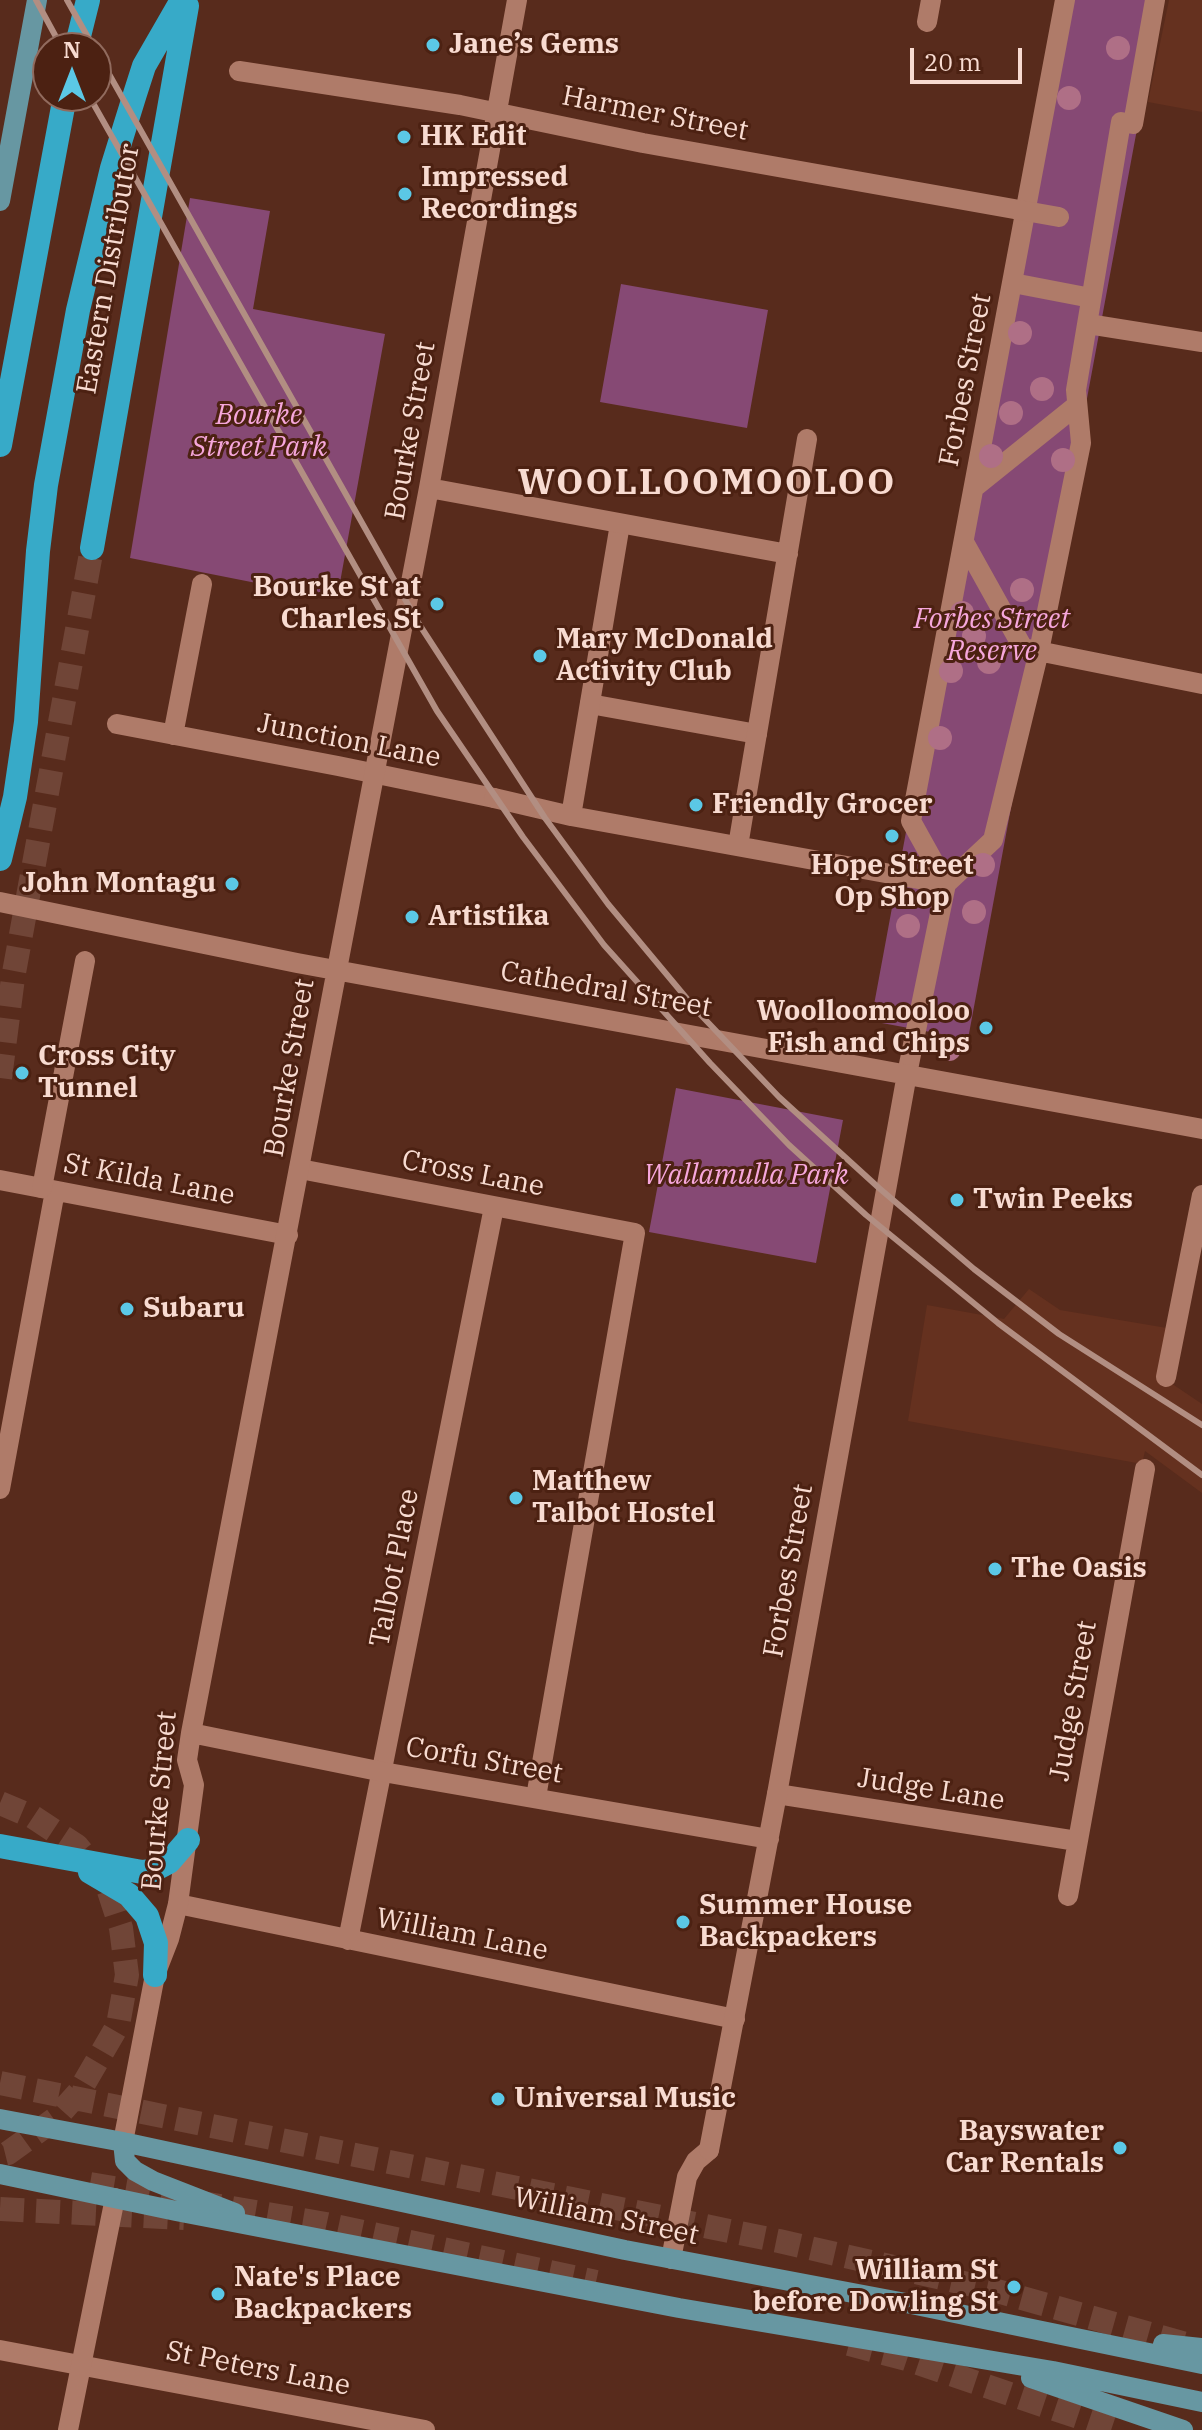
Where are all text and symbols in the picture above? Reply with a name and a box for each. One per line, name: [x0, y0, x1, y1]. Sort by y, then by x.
place label: Jane’s Gems: [449, 28, 619, 62]
north arrow: [32, 32, 112, 112]
scale bar: [914, 32, 1026, 82]
text: N: [63, 35, 81, 64]
marker: Jane’s Gems: [424, 36, 442, 54]
text: 20 m: [924, 46, 981, 78]
street label: Harmer Street: [559, 79, 751, 149]
place label: HK Edit: [420, 120, 526, 154]
marker: HK Edit: [395, 128, 413, 146]
street label: Eastern Distributor: [70, 141, 148, 397]
place label: Impressed Recordings: [421, 161, 578, 227]
marker: Impressed Recordings: [396, 185, 414, 203]
street label: Forbes Street: [933, 291, 999, 469]
street label: Bourke Street: [379, 339, 443, 523]
park label: Bourke Street Park: [191, 399, 327, 465]
district label: WOOLLOOMOOLOO: [518, 462, 896, 506]
place label: Bourke St at Charles St: [253, 571, 421, 637]
marker: Bourke St at Charles St: [428, 595, 446, 613]
park label: Forbes Street Reserve: [914, 603, 1070, 669]
place label: Mary McDonald Activity Club: [556, 623, 773, 689]
marker: Mary McDonald Activity Club: [531, 647, 549, 665]
street label: Junction Lane: [254, 707, 444, 775]
place label: Friendly Grocer: [712, 788, 933, 822]
marker: Friendly Grocer: [687, 796, 705, 814]
marker: Hope Street Op Shop: [883, 827, 901, 845]
place label: Hope Street Op Shop: [810, 849, 974, 915]
place label: John Montagu: [22, 867, 216, 901]
marker: John Montagu: [223, 875, 241, 893]
place label: Artistika: [428, 900, 549, 934]
marker: Artistika: [403, 908, 421, 926]
street label: Cathedral Street: [498, 955, 714, 1025]
street label: Bourke Street: [258, 976, 322, 1160]
place label: Woolloomooloo Fish and Chips: [756, 995, 970, 1061]
marker: Woolloomooloo Fish and Chips: [977, 1019, 995, 1037]
place label: Cross City Tunnel: [38, 1040, 176, 1106]
marker: Cross City Tunnel: [13, 1064, 31, 1082]
street label: Cross Lane: [399, 1144, 547, 1204]
street label: St Kilda Lane: [61, 1147, 237, 1213]
park label: Wallamulla Park: [644, 1159, 848, 1193]
place label: Twin Peeks: [973, 1183, 1133, 1217]
marker: Twin Peeks: [948, 1191, 966, 1209]
place label: Subaru: [143, 1292, 245, 1326]
marker: Subaru: [118, 1300, 136, 1318]
place label: Matthew Talbot Hostel: [532, 1465, 715, 1531]
street label: Forbes Street: [757, 1482, 821, 1660]
street label: Talbot Place: [363, 1486, 427, 1650]
marker: Matthew Talbot Hostel: [507, 1489, 525, 1507]
place label: The Oasis: [1011, 1552, 1147, 1586]
marker: The Oasis: [986, 1560, 1004, 1578]
street label: Judge Street: [1043, 1618, 1105, 1784]
street label: Bourke Street: [135, 1710, 185, 1892]
street label: Corfu Street: [403, 1731, 565, 1791]
street label: Judge Lane: [855, 1762, 1007, 1818]
place label: Summer House Backpackers: [699, 1889, 912, 1955]
street label: William Lane: [373, 1902, 551, 1968]
marker: Summer House Backpackers: [674, 1913, 692, 1931]
place label: Universal Music: [514, 2082, 736, 2116]
marker: Universal Music: [489, 2090, 507, 2108]
place label: Bayswater Car Rentals: [945, 2115, 1104, 2181]
marker: Bayswater Car Rentals: [1111, 2139, 1129, 2157]
street label: William Street: [510, 2181, 702, 2253]
place label: William St before Dowling St: [753, 2254, 998, 2320]
place label: Nate's Place Backpackers: [234, 2261, 412, 2327]
marker: William St before Dowling St: [1005, 2278, 1023, 2296]
marker: Nate's Place Backpackers: [209, 2285, 227, 2303]
street label: St Peters Lane: [163, 2335, 353, 2403]

